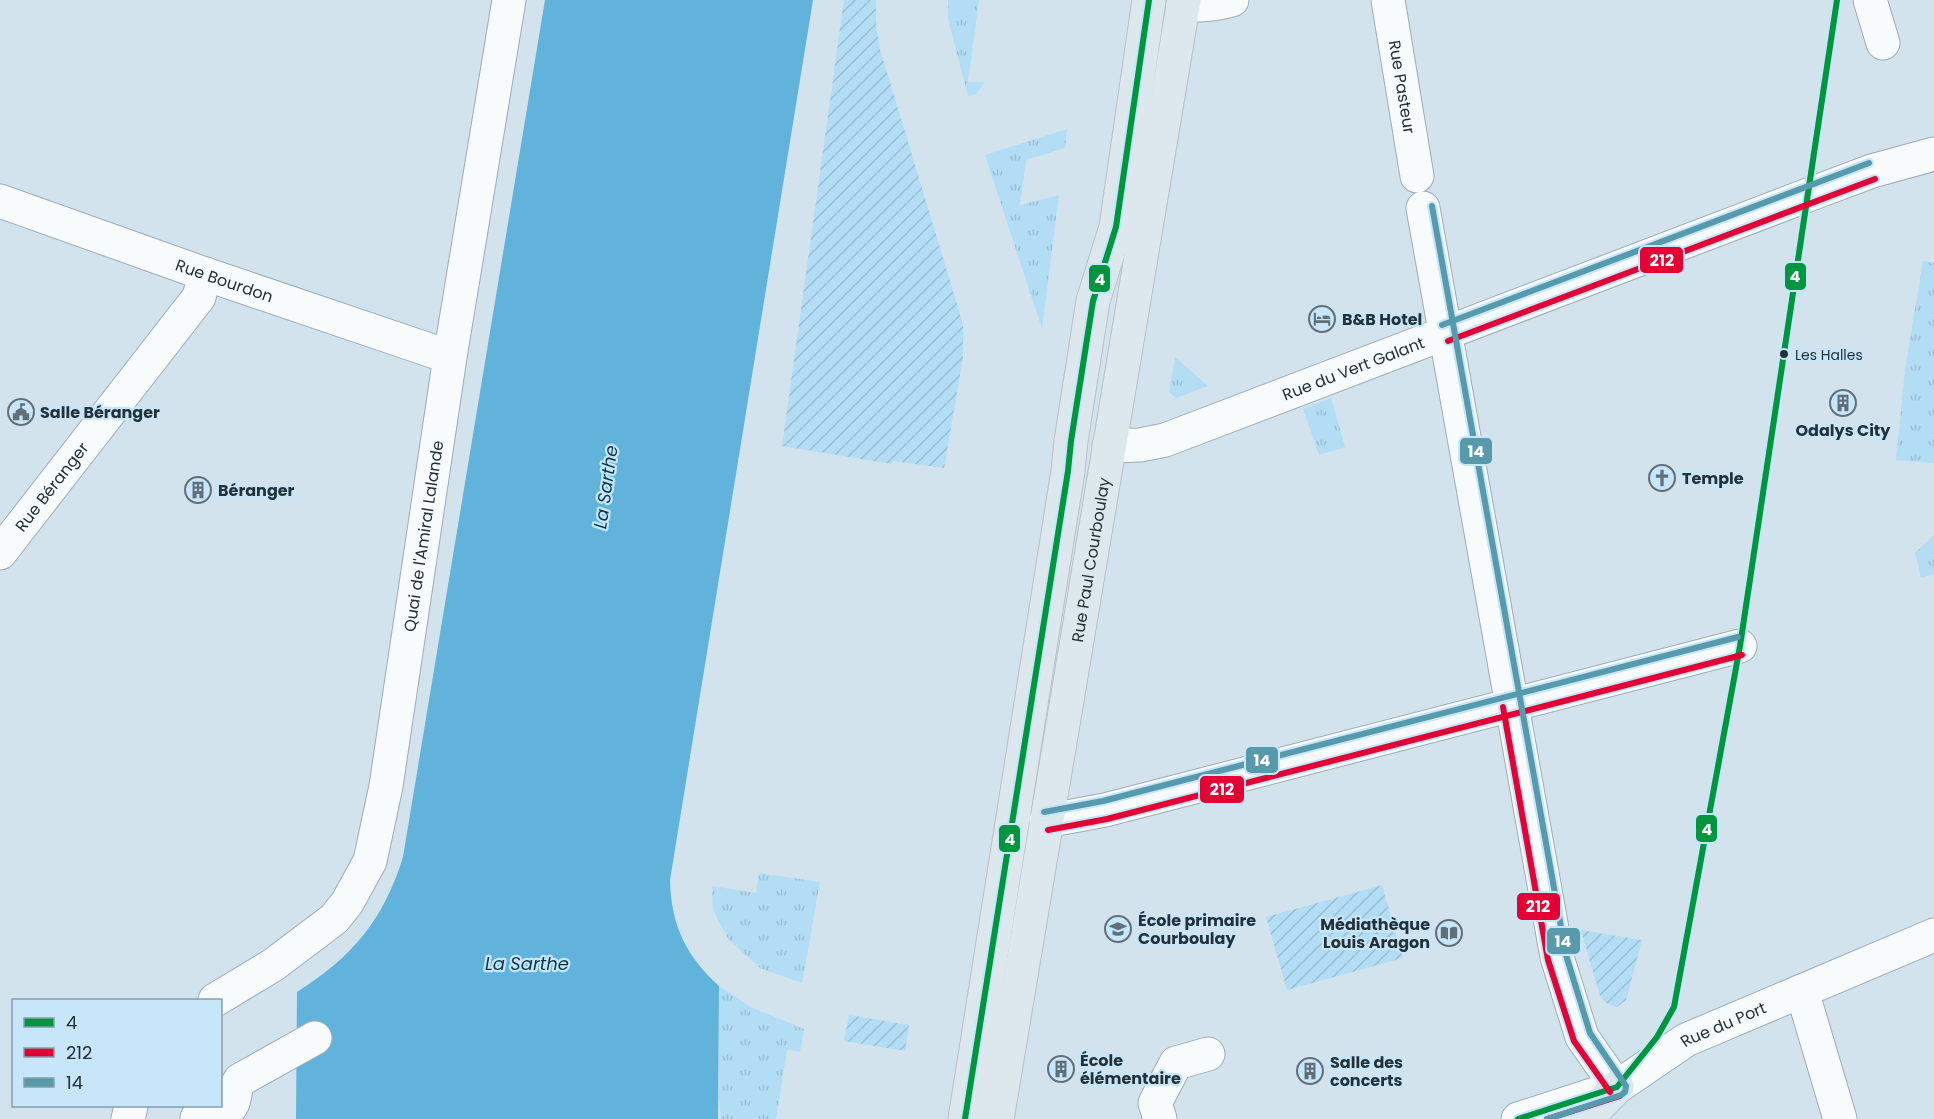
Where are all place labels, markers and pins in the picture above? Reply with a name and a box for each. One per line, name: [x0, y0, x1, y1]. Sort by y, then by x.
hotel icon: B&B Hotel: [1307, 304, 1337, 334]
place label: B&B Hotel: [1342, 308, 1422, 331]
place label: Les Halles: [1795, 345, 1863, 365]
marker: Les Halles: [1778, 348, 1790, 360]
building icon: Odalys City: [1828, 388, 1858, 418]
public building icon: Salle Béranger: [6, 397, 36, 427]
place label: Salle Béranger: [40, 401, 160, 424]
place label: Odalys City: [1796, 419, 1891, 442]
church icon: Temple: [1647, 463, 1677, 493]
place label: Temple: [1682, 467, 1744, 490]
building icon: Béranger: [183, 475, 213, 505]
place label: Béranger: [218, 479, 295, 502]
place label: École primaire Courboulay: [1138, 909, 1256, 950]
place label: Médiathèque Louis Aragon: [1320, 913, 1430, 954]
school or university icon: École primaire Courboulay: [1103, 914, 1133, 944]
library icon: Médiathèque Louis Aragon: [1434, 918, 1464, 948]
place label: École élémentaire: [1080, 1049, 1181, 1090]
place label: Salle des concerts: [1330, 1051, 1403, 1092]
building icon: École élémentaire: [1046, 1054, 1076, 1084]
building icon: Salle des concerts: [1295, 1056, 1325, 1086]

